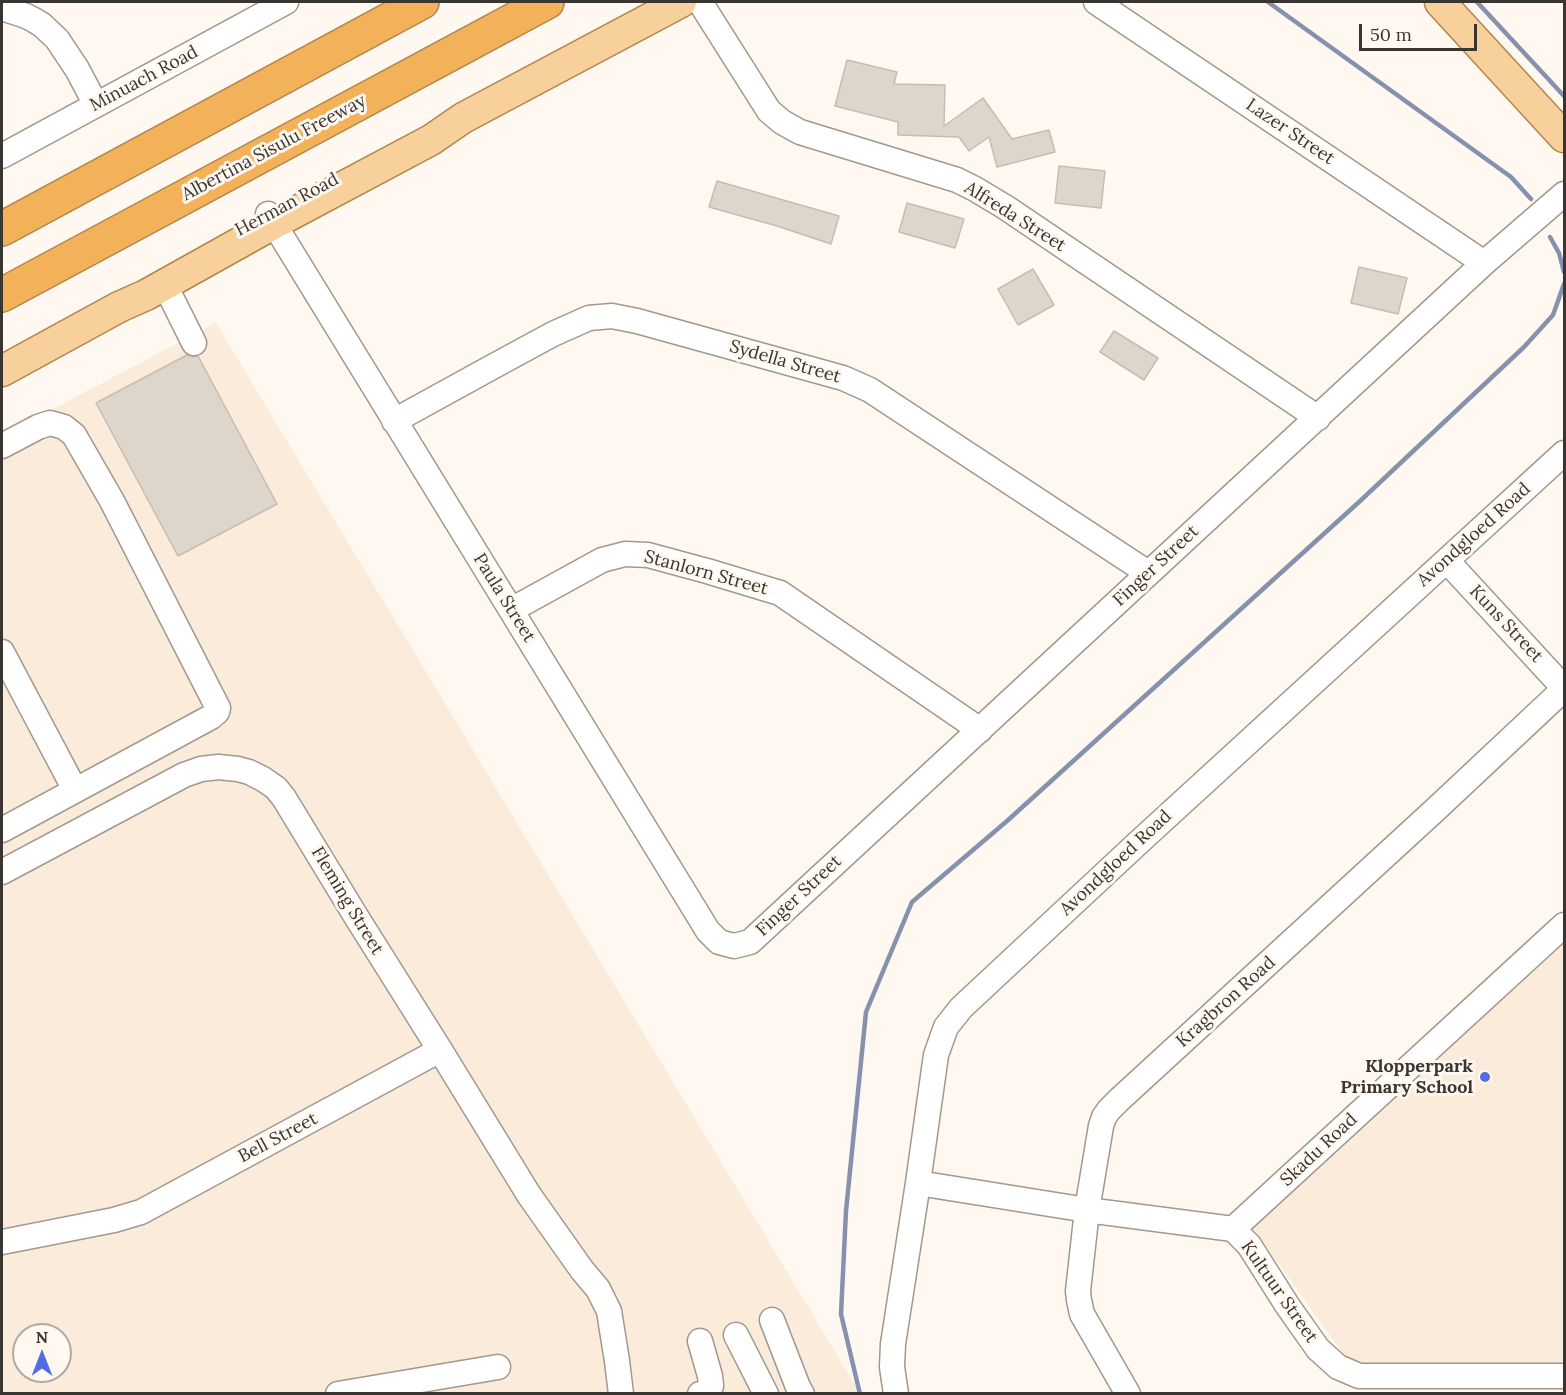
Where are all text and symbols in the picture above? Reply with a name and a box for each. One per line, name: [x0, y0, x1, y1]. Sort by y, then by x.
scale bar: [1362, 12, 1480, 50]
text: 50 m: [1370, 23, 1412, 46]
street label: Minuach Road: [86, 41, 202, 117]
street label: Albertina Sisulu Freeway: [178, 90, 370, 206]
street label: Lazer Street: [1241, 94, 1339, 170]
street label: Herman Road: [232, 169, 342, 241]
street label: Alfreda Street: [960, 177, 1070, 257]
street label: Sydella Street: [727, 336, 843, 388]
street label: Avondgloed Road: [1413, 479, 1535, 591]
street label: Finger Street: [1109, 521, 1203, 611]
street label: Stanlorn Street: [642, 546, 770, 600]
street label: Paula Street: [468, 550, 540, 646]
street label: Kuns Street: [1465, 581, 1547, 667]
street label: Avondgloed Road: [1056, 806, 1176, 920]
street label: Fleming Street: [306, 843, 388, 959]
street label: Finger Street: [752, 851, 846, 941]
street label: Kragbron Road: [1172, 952, 1280, 1052]
place label: Klopperpark Primary School: [1340, 1056, 1473, 1098]
marker: Klopperpark Primary School: [1478, 1070, 1492, 1084]
street label: Bell Street: [235, 1108, 321, 1168]
street label: Skadu Road: [1276, 1109, 1362, 1191]
street label: Kultuur Street: [1236, 1237, 1322, 1347]
north arrow: [12, 1323, 72, 1383]
text: N: [36, 1327, 48, 1347]

